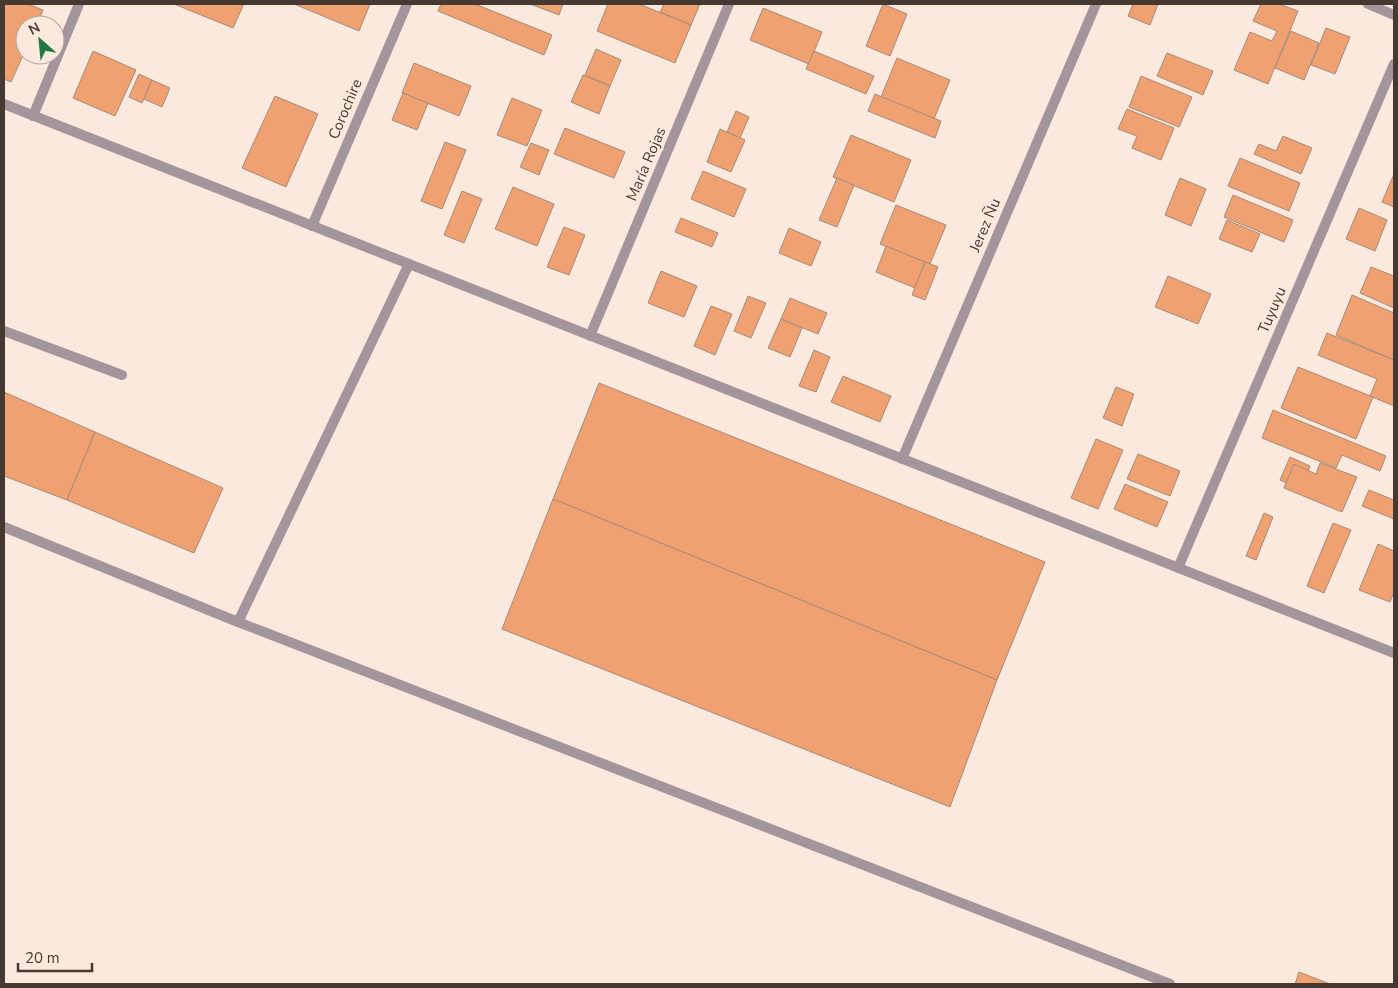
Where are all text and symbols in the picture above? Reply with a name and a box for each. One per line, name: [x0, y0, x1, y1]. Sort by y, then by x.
north arrow: [15, 15, 65, 65]
text: N: [25, 18, 43, 40]
street label: Corochire: [323, 76, 367, 142]
street label: María Rojas: [621, 124, 671, 204]
street label: Jerez Ñu: [964, 195, 1005, 256]
street label: Tuyuyu: [1253, 284, 1291, 336]
scale bar: [18, 940, 91, 972]
text: 20 m: [25, 948, 60, 968]

